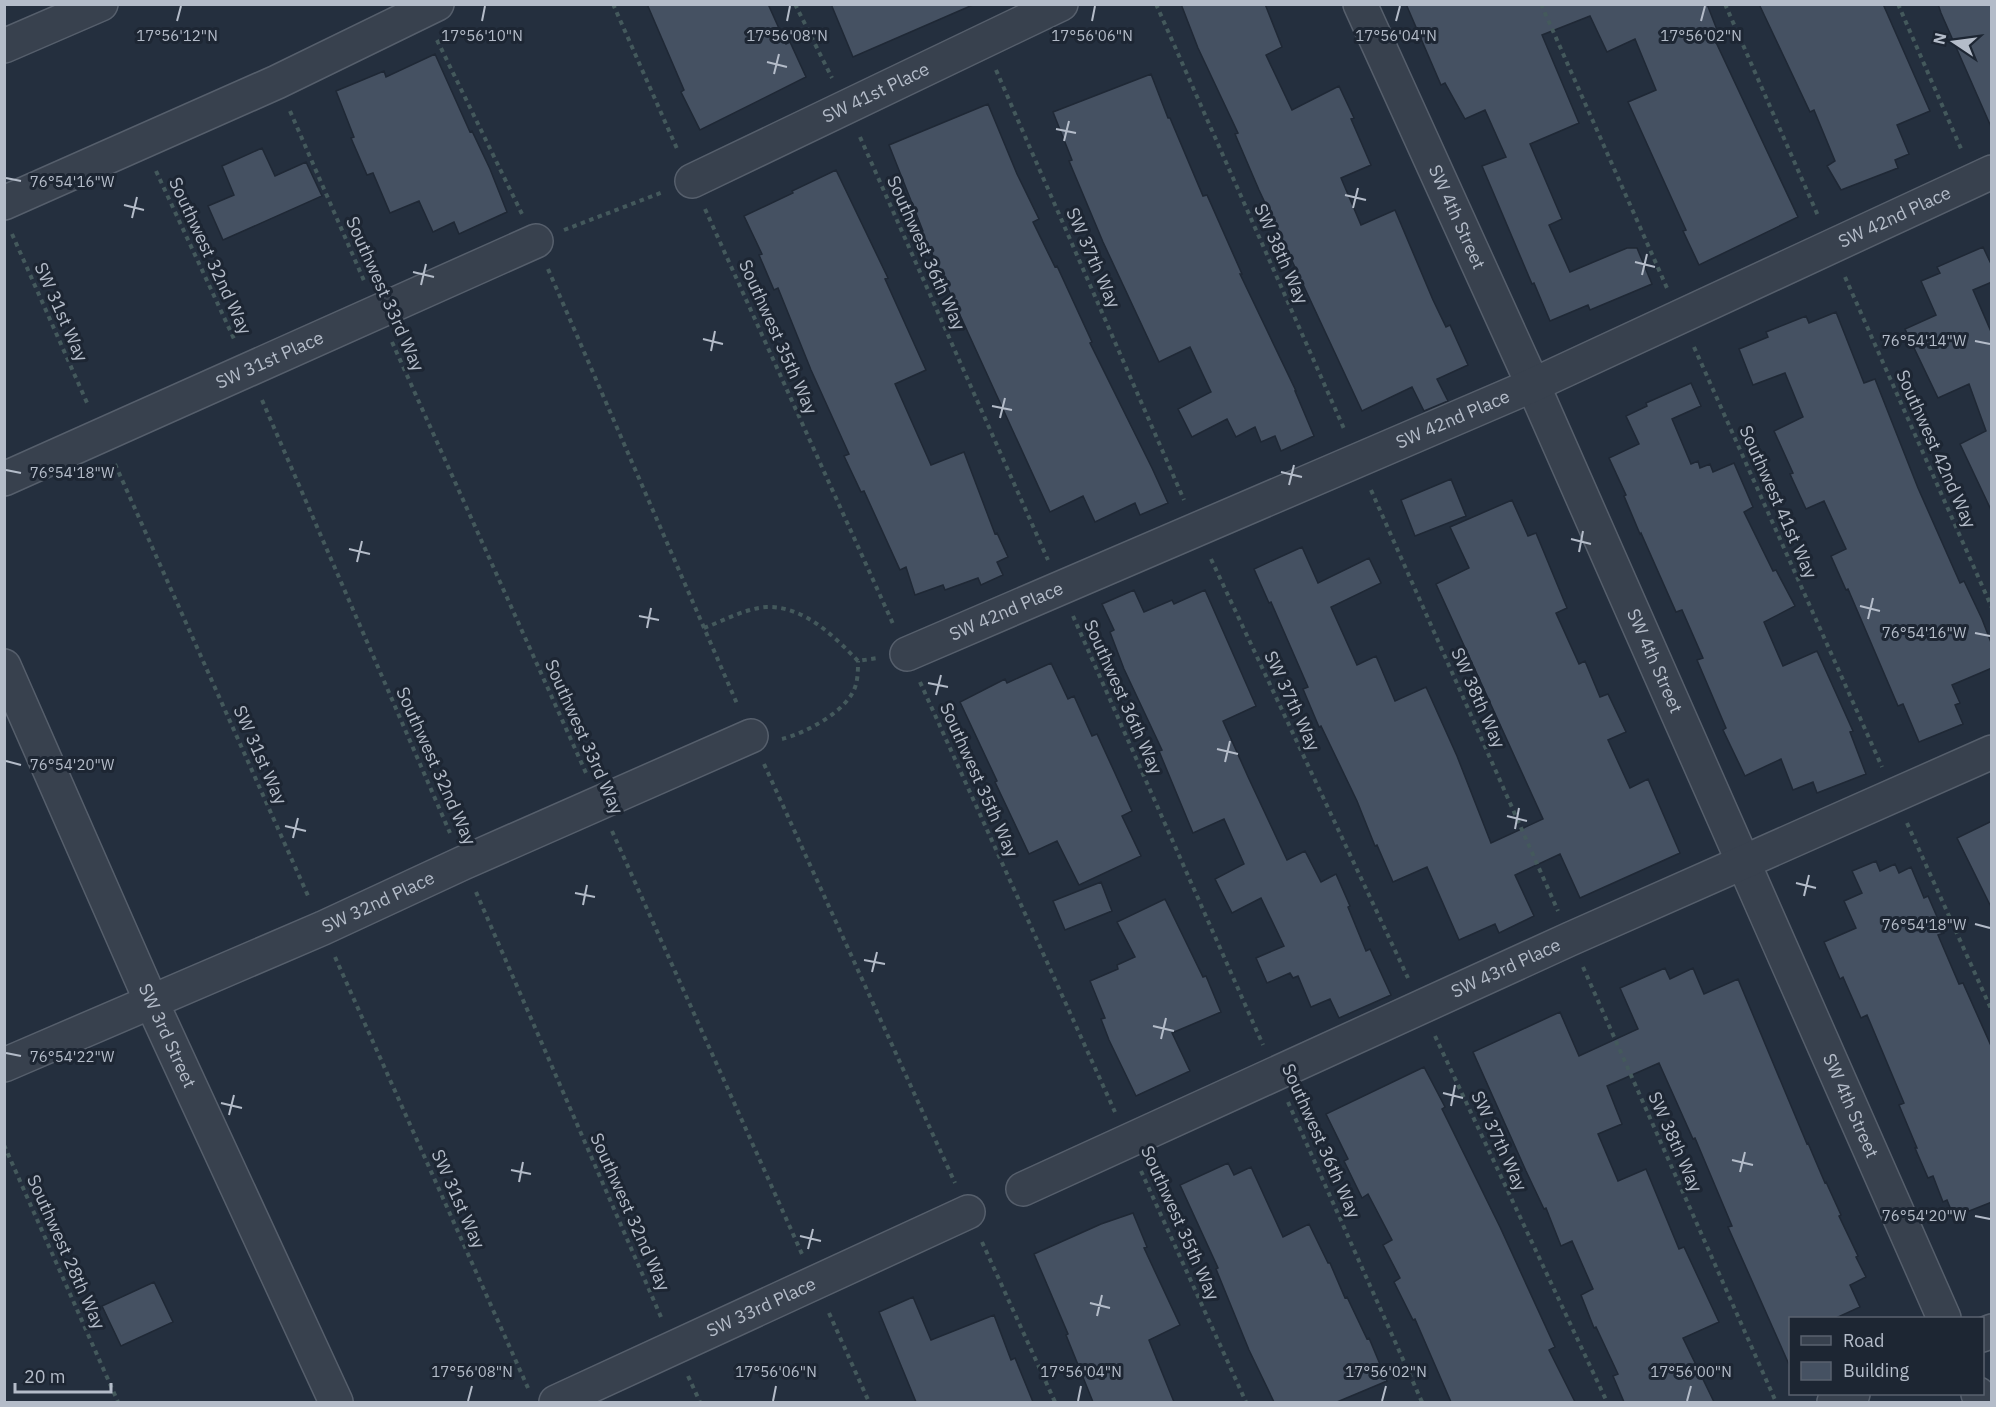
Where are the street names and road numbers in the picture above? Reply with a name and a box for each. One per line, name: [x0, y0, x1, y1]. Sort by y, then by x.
street label: SW 41st Place: [818, 57, 933, 128]
street label: SW 4th Street: [1424, 161, 1491, 273]
street label: Southwest 36th Way: [882, 172, 971, 334]
street label: Southwest 32nd Way: [164, 173, 257, 338]
street label: SW 42nd Place: [1834, 181, 1955, 253]
street label: SW 38th Way: [1249, 200, 1314, 308]
street label: SW 37th Way: [1061, 204, 1126, 312]
street label: Southwest 33rd Way: [341, 213, 430, 375]
street label: Southwest 35th Way: [734, 256, 823, 418]
street label: SW 31st Way: [29, 259, 94, 365]
street label: SW 31st Place: [212, 325, 327, 394]
street label: Southwest 42nd Way: [1891, 366, 1982, 532]
street label: SW 42nd Place: [1392, 384, 1513, 454]
street label: Southwest 41st Way: [1734, 422, 1823, 582]
street label: SW 42nd Place: [946, 576, 1067, 645]
street label: SW 4th Street: [1622, 605, 1688, 717]
street label: Southwest 36th Way: [1079, 616, 1168, 778]
street label: SW 38th Way: [1446, 644, 1511, 752]
street label: SW 37th Way: [1259, 647, 1326, 754]
street label: Southwest 33rd Way: [540, 656, 629, 818]
street label: Southwest 32nd Way: [391, 683, 482, 849]
street label: Southwest 35th Way: [935, 699, 1024, 861]
street label: SW 31st Way: [228, 702, 293, 808]
street label: SW 32nd Place: [318, 866, 438, 938]
street label: SW 43rd Place: [1447, 933, 1564, 1003]
street label: SW 3rd Street: [134, 980, 201, 1091]
street label: SW 4th Street: [1818, 1050, 1884, 1161]
street label: Southwest 36th Way: [1277, 1060, 1366, 1222]
street label: SW 37th Way: [1466, 1087, 1533, 1194]
street label: SW 38th Way: [1643, 1088, 1708, 1196]
street label: Southwest 32nd Way: [585, 1129, 676, 1295]
street label: Southwest 35th Way: [1136, 1142, 1225, 1304]
street label: SW 31st Way: [426, 1146, 491, 1252]
street label: Southwest 28th Way: [22, 1171, 111, 1333]
street label: SW 33rd Place: [703, 1272, 819, 1342]

